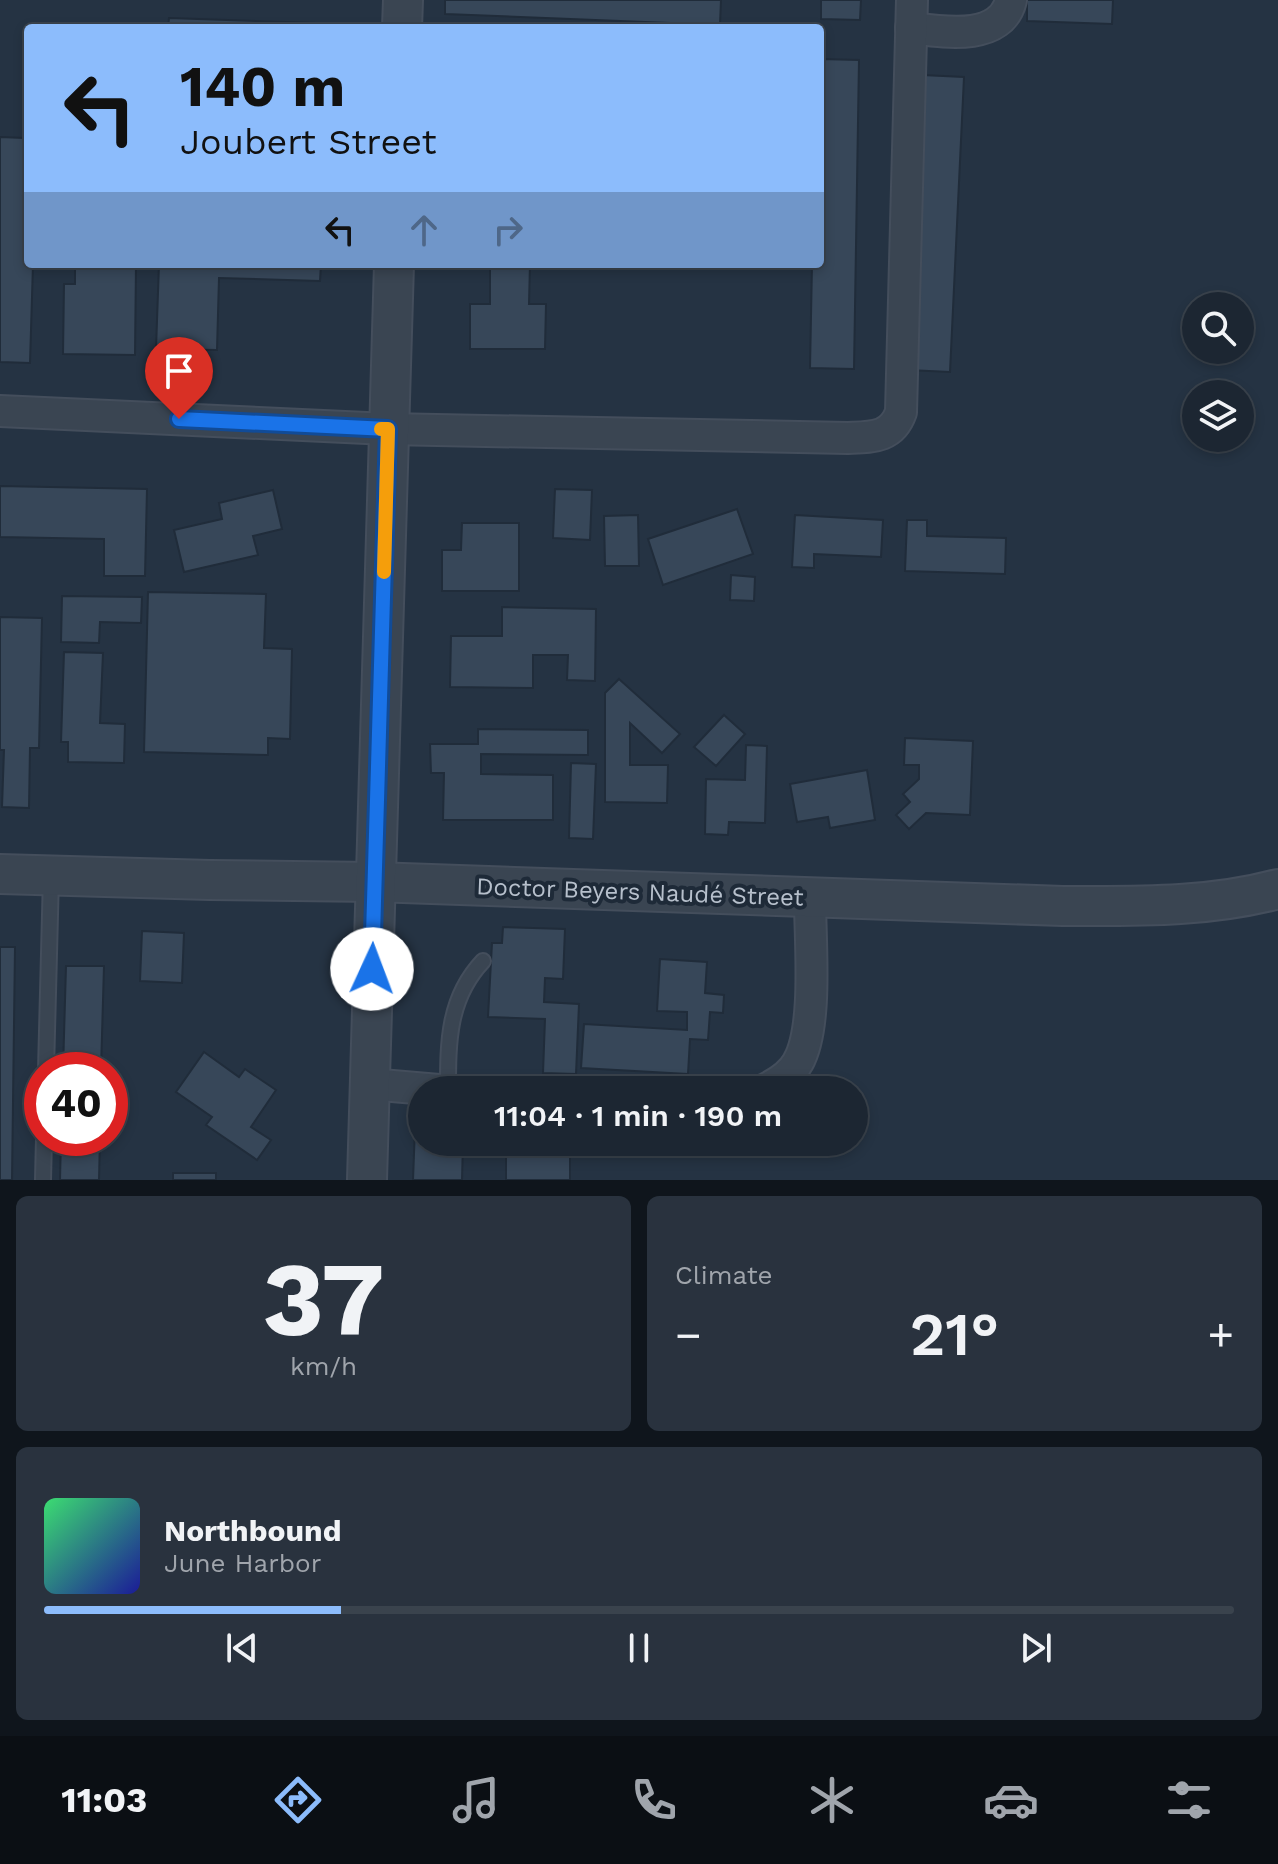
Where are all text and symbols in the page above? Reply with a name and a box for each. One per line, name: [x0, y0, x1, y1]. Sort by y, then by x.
text: 140 m: [180, 54, 345, 120]
icon: left: [48, 56, 152, 160]
text: Joubert Street: [180, 121, 437, 163]
icon: left: [318, 208, 362, 252]
icon: ahead: [402, 208, 446, 252]
icon: right: [486, 208, 530, 252]
map controls: [1182, 292, 1254, 452]
button: search: [1182, 292, 1254, 364]
pin: [145, 337, 213, 419]
icon: arrive: [157, 349, 201, 393]
button: layers: [1182, 380, 1254, 452]
street label: Doctor Beyers Naudé Street: [476, 872, 804, 912]
position arrow: [330, 927, 414, 1011]
speed limit sign: 40: [24, 1052, 128, 1156]
text: 11:04 · 1 min · 190 m: [494, 1098, 782, 1133]
text: 37: [263, 1238, 385, 1360]
text: Climate: [675, 1260, 773, 1290]
text: 21°: [910, 1299, 999, 1370]
text: −: [675, 1309, 702, 1361]
text: +: [1207, 1309, 1234, 1361]
text: km/h: [290, 1351, 357, 1381]
text: Northbound: [164, 1513, 341, 1548]
text: June Harbor: [164, 1548, 321, 1578]
icon: previous: [220, 1626, 264, 1670]
icon: pause: [617, 1626, 661, 1670]
icon: next: [1014, 1626, 1058, 1670]
icon: directions: [270, 1772, 326, 1828]
icon: music: [448, 1772, 504, 1828]
icon: phone: [626, 1772, 682, 1828]
icon: climate: [804, 1772, 860, 1828]
icon: car: [983, 1772, 1039, 1828]
icon: filters: [1161, 1772, 1217, 1828]
text: 11:03: [61, 1779, 147, 1821]

